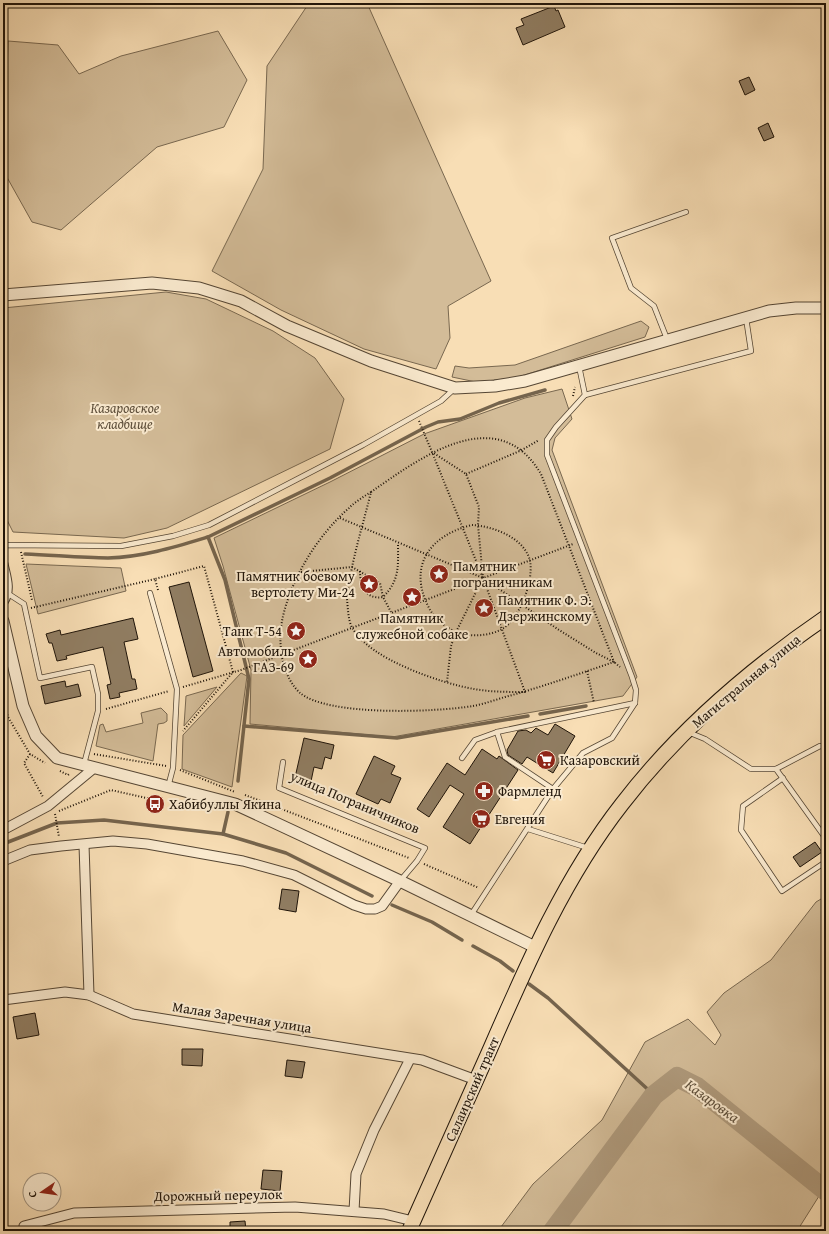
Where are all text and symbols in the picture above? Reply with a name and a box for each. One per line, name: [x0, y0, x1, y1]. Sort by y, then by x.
park label: Казаровское кладбище: [91, 398, 160, 434]
place label: Памятник пограничникам: [453, 556, 553, 592]
place icon: Памятник пограничникам: [428, 563, 450, 585]
place label: Памятник боевому вертолету Ми-24: [237, 566, 355, 602]
place icon: Памятник боевому вертолету Ми-24: [358, 573, 380, 595]
place icon: Памятник служебной собаке: [401, 586, 423, 608]
place label: Памятник Ф. Э. Дзержинскому: [497, 590, 592, 626]
place icon: Памятник Ф. Э. Дзержинскому: [473, 597, 495, 619]
place label: Памятник служебной собаке: [356, 608, 469, 644]
place icon: Танк Т-54: [285, 620, 307, 642]
place label: Танк Т-54: [223, 621, 282, 641]
street label: Магистральная улица: [687, 629, 805, 732]
place label: Автомобиль ГАЗ-69: [218, 641, 294, 677]
place icon: Автомобиль ГАЗ-69: [297, 648, 319, 670]
supermarket icon: Казаровский: [535, 749, 557, 771]
place label: Казаровский: [560, 750, 640, 770]
street label: улица Пограничников: [286, 765, 423, 838]
pharmacy icon: Фармленд: [473, 780, 495, 802]
place label: Фармленд: [498, 781, 562, 801]
bus stop icon: Хабибуллы Якина: [144, 793, 166, 815]
place label: Хабибуллы Якина: [169, 794, 281, 814]
supermarket icon: Евгения: [470, 808, 492, 830]
place label: Евгения: [495, 809, 545, 829]
street label: Малая Заречная улица: [171, 996, 313, 1038]
street label: Салаирский тракт: [440, 1033, 504, 1145]
water label: Казаровка: [681, 1074, 744, 1127]
north arrow: [22, 1172, 62, 1212]
street label: Дорожный переулок: [153, 1184, 283, 1206]
text: С: [24, 1189, 41, 1199]

